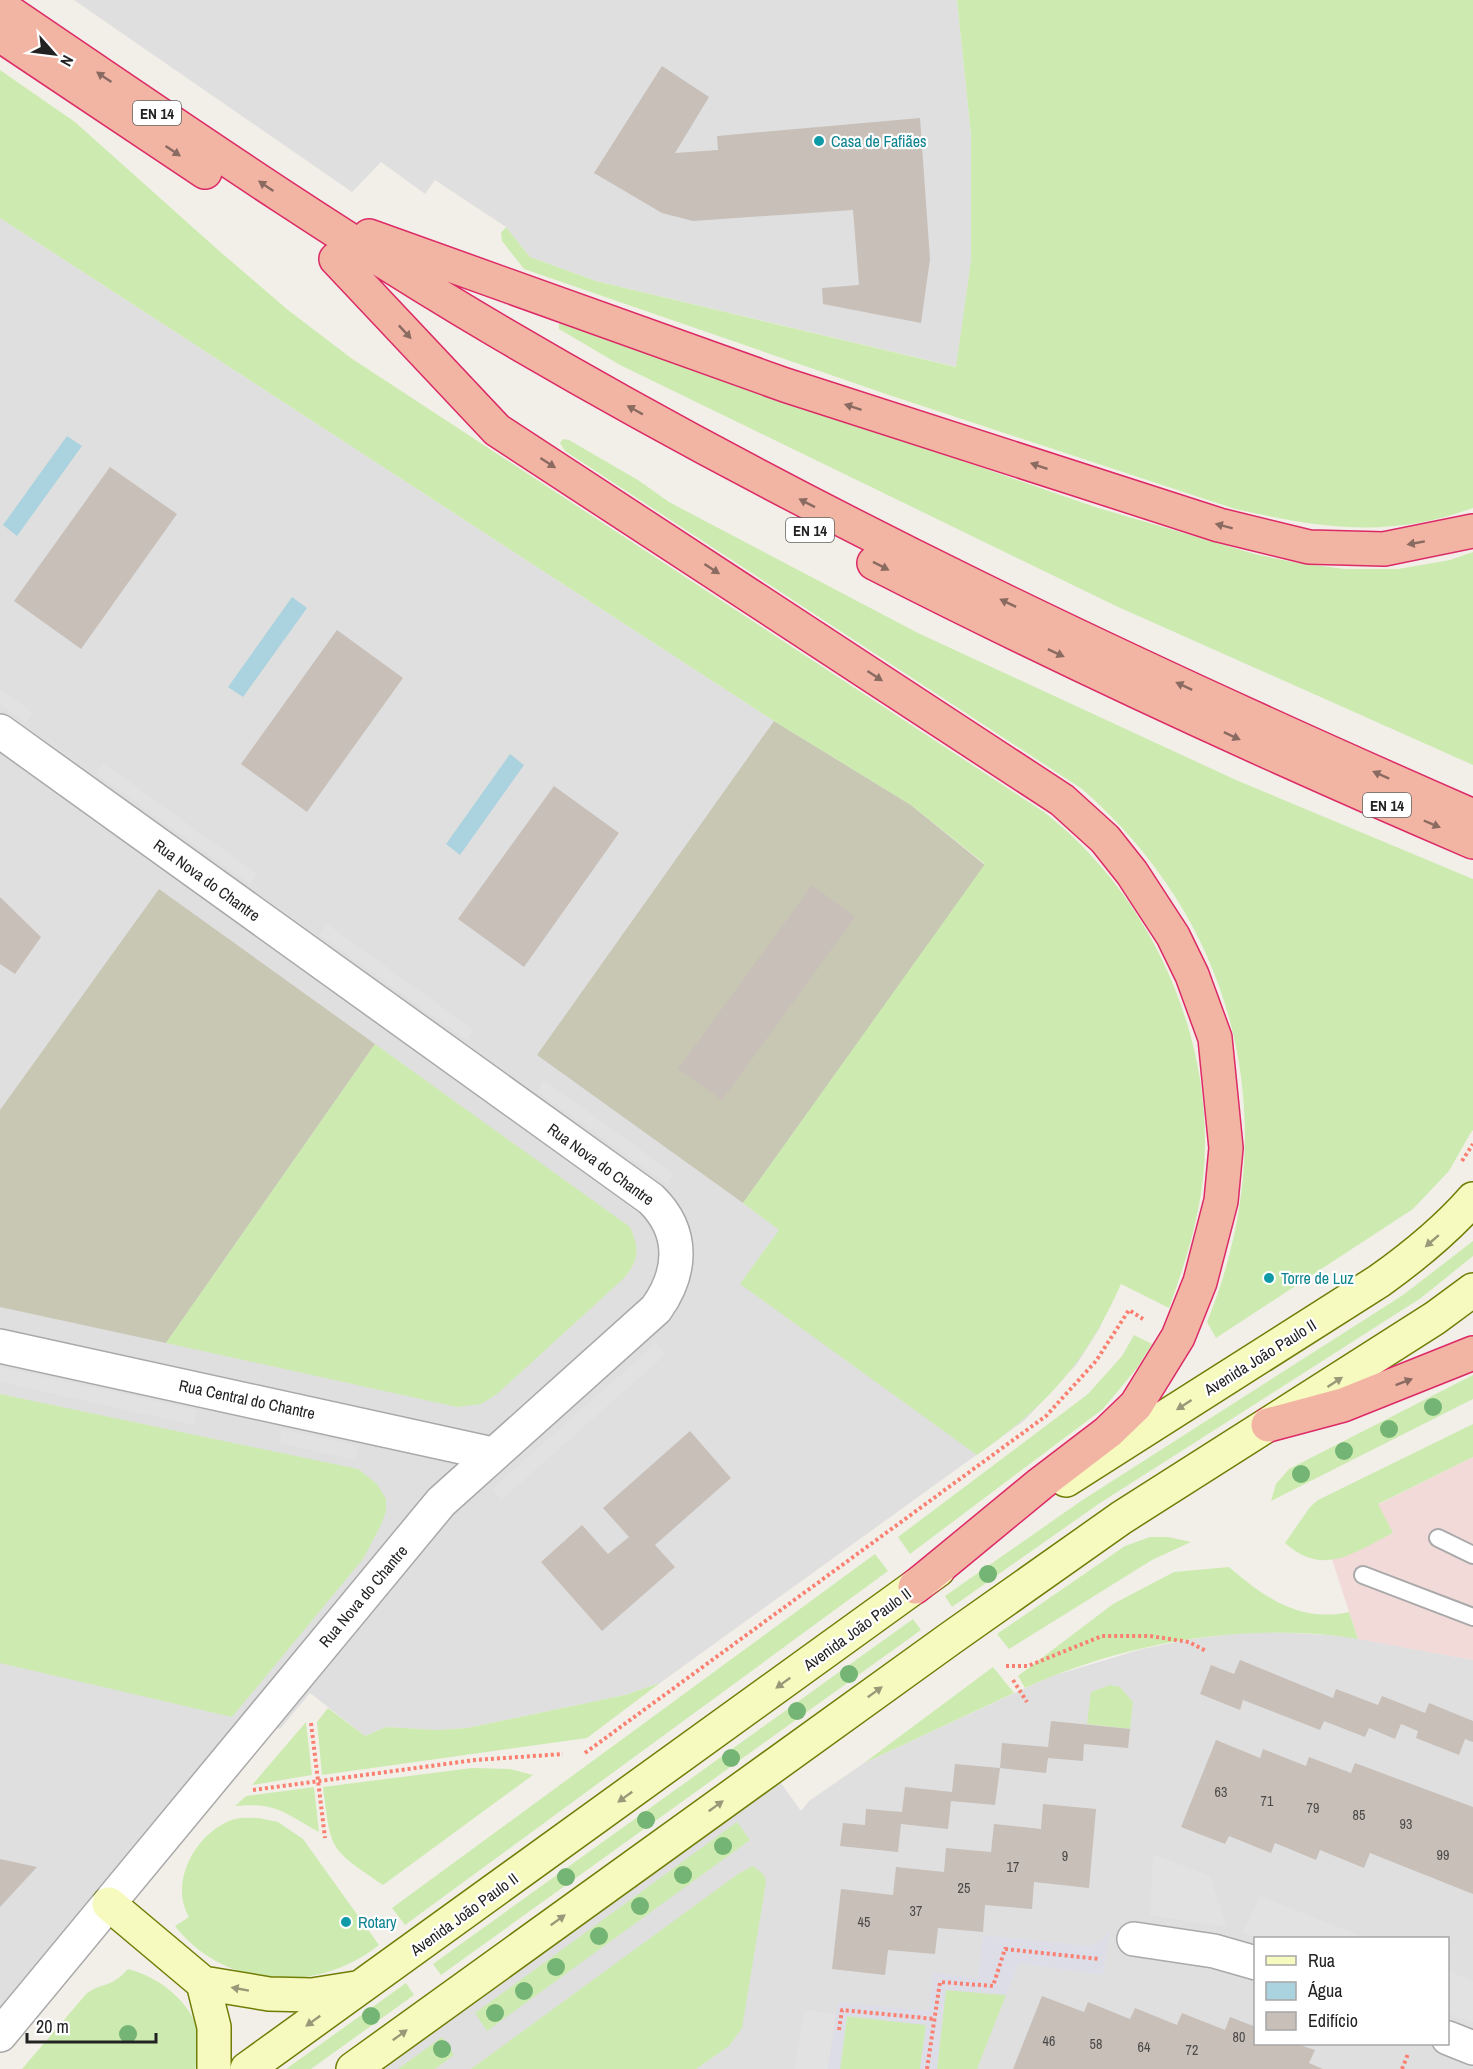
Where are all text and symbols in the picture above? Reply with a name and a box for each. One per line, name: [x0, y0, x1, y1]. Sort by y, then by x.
north arrow: [24, 24, 84, 84]
text: N: [55, 52, 79, 70]
one-way arrow: [97, 71, 113, 83]
road number: EN 14: [133, 101, 181, 125]
place label: Casa de Fafiães: [831, 130, 927, 152]
marker: Casa de Fafiães: [812, 134, 826, 148]
one-way arrow: [165, 145, 181, 156]
one-way arrow: [259, 180, 275, 192]
one-way arrow: [398, 325, 412, 340]
one-way arrow: [844, 402, 862, 411]
one-way arrow: [627, 405, 644, 415]
one-way arrow: [540, 457, 556, 468]
one-way arrow: [1029, 461, 1047, 471]
one-way arrow: [798, 498, 816, 508]
road number: EN 14: [786, 518, 834, 542]
one-way arrow: [1215, 521, 1233, 531]
one-way arrow: [1406, 539, 1425, 548]
one-way arrow: [873, 561, 890, 571]
one-way arrow: [703, 564, 720, 575]
one-way arrow: [999, 598, 1017, 608]
one-way arrow: [1047, 649, 1064, 658]
one-way arrow: [866, 671, 883, 682]
one-way arrow: [1176, 681, 1193, 690]
one-way arrow: [1224, 731, 1241, 740]
one-way arrow: [1372, 770, 1390, 780]
road number: EN 14: [1363, 793, 1411, 817]
one-way arrow: [1423, 819, 1441, 829]
street label: Rua Nova do Chantre: [149, 834, 265, 926]
street label: Rua Nova do Chantre: [543, 1118, 659, 1210]
one-way arrow: [1424, 1234, 1440, 1247]
place label: Torre de Luz: [1281, 1267, 1354, 1289]
marker: Torre de Luz: [1262, 1271, 1276, 1285]
street label: Avenida João Paulo II: [1199, 1314, 1320, 1401]
street label: Rua Central do Chantre: [177, 1374, 317, 1424]
one-way arrow: [1327, 1376, 1343, 1387]
one-way arrow: [1395, 1377, 1413, 1386]
one-way arrow: [1176, 1399, 1192, 1410]
street label: Rua Nova do Chantre: [314, 1540, 412, 1652]
street label: Avenida João Paulo II: [798, 1582, 915, 1676]
one-way arrow: [775, 1676, 790, 1688]
one-way arrow: [867, 1687, 882, 1699]
house number: 63: [1215, 1783, 1227, 1801]
one-way arrow: [617, 1791, 633, 1803]
house number: 71: [1261, 1792, 1274, 1810]
house number: 79: [1307, 1799, 1319, 1817]
one-way arrow: [709, 1801, 724, 1813]
house number: 85: [1353, 1806, 1365, 1824]
house number: 93: [1400, 1815, 1412, 1833]
house number: 99: [1437, 1846, 1449, 1864]
house number: 9: [1062, 1847, 1068, 1865]
house number: 17: [1007, 1858, 1019, 1876]
street label: Avenida João Paulo II: [405, 1867, 522, 1961]
house number: 25: [958, 1879, 970, 1897]
house number: 37: [910, 1902, 922, 1920]
place label: Rotary: [358, 1911, 397, 1933]
house number: 45: [858, 1913, 870, 1931]
marker: Rotary: [339, 1915, 353, 1929]
one-way arrow: [551, 1915, 566, 1927]
legend: [1254, 1937, 1449, 2045]
text: Rua: [1308, 1948, 1335, 1973]
text: Água: [1307, 1978, 1342, 2003]
one-way arrow: [230, 1984, 249, 1993]
scale bar: [27, 2006, 156, 2044]
text: Edifício: [1308, 2008, 1358, 2033]
text: 20 m: [36, 2014, 69, 2039]
one-way arrow: [306, 2015, 321, 2027]
house number: 80: [1233, 2028, 1245, 2046]
one-way arrow: [393, 2029, 408, 2041]
house number: 46: [1043, 2032, 1055, 2050]
house number: 58: [1090, 2035, 1102, 2053]
house number: 64: [1138, 2038, 1151, 2056]
house number: 72: [1186, 2041, 1198, 2059]

